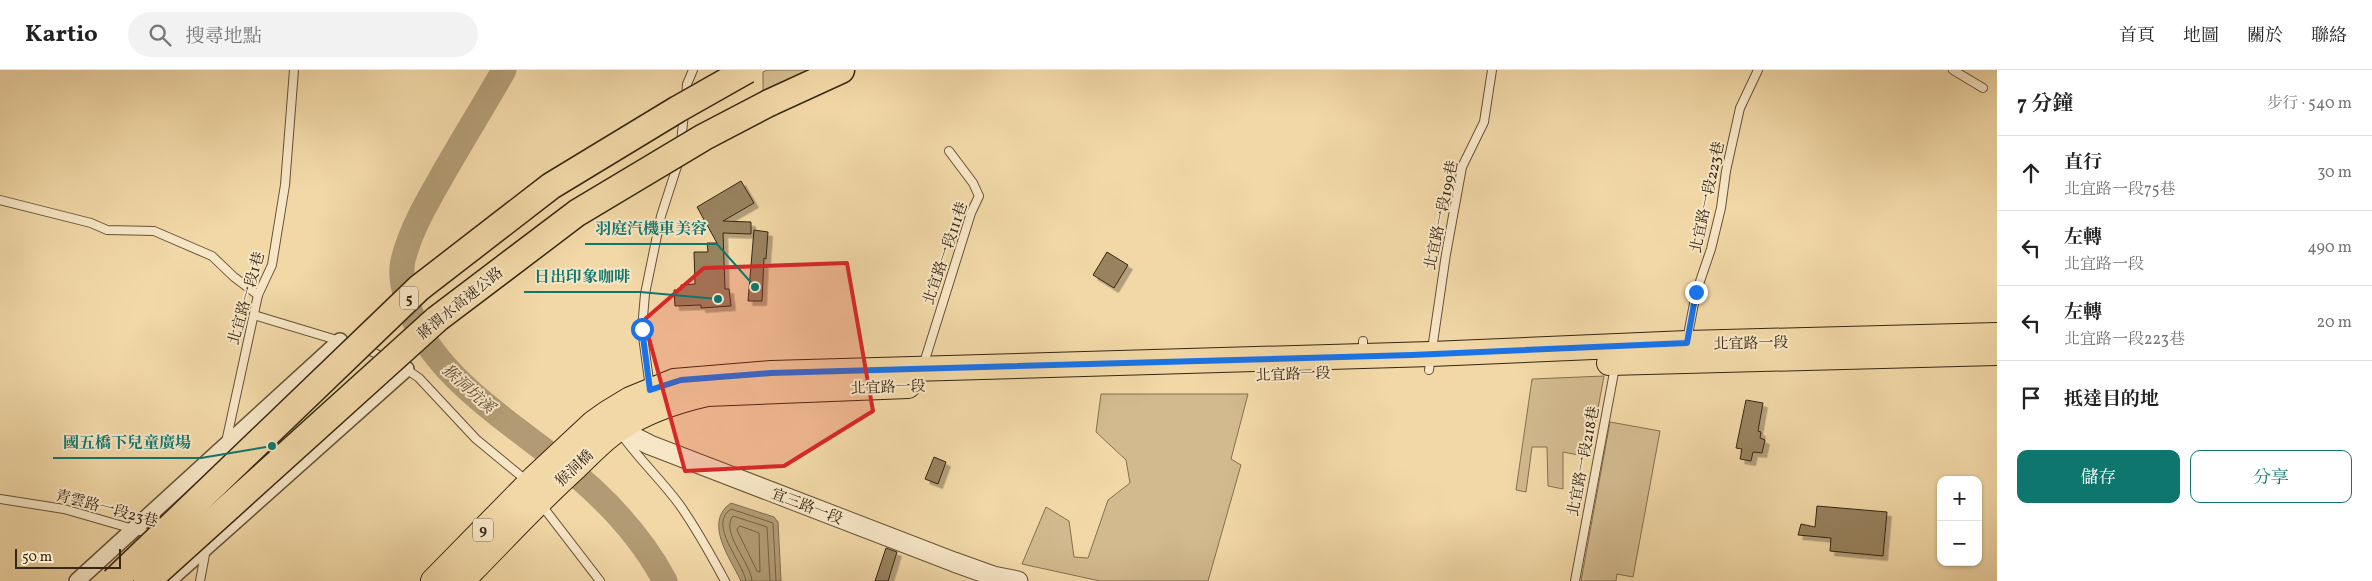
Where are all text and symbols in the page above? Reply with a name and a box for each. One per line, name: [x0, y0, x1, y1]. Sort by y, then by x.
search box: [128, 12, 478, 57]
text: Kartio: [25, 18, 98, 52]
icon: search: [146, 21, 174, 49]
text: 搜尋地點: [186, 24, 262, 50]
text: 首頁: [2119, 24, 2155, 49]
text: 地圖: [2183, 24, 2219, 49]
text: 關於: [2247, 24, 2283, 49]
text: 聯絡: [2311, 24, 2347, 49]
text: 7 分鐘: [2017, 90, 2073, 119]
text: 步行 · 540 m: [2267, 93, 2352, 115]
street label: 北宜路一段223巷: [1686, 140, 1731, 255]
text: 直行: [2064, 150, 2102, 176]
street label: 北宜路一段199巷: [1421, 159, 1464, 272]
icon: ahead: [2017, 159, 2045, 187]
text: 30 m: [2317, 162, 2352, 184]
text: 北宜路一段75巷: [2064, 179, 2175, 201]
street label: 北宜路一段111巷: [919, 199, 974, 308]
callout: 羽庭汽機車美容: [585, 213, 717, 244]
text: 羽庭汽機車美容: [595, 219, 707, 241]
text: 左轉: [2064, 225, 2102, 251]
icon: left: [2017, 234, 2045, 262]
text: 490 m: [2307, 237, 2352, 259]
street label: 北宜路一段1巷: [224, 249, 271, 347]
text: 北宜路一段: [2064, 254, 2144, 276]
callout: 日出印象咖啡: [524, 261, 640, 292]
street label: 蔣渭水高速公路: [414, 263, 508, 345]
text: 日出印象咖啡: [534, 267, 630, 289]
route end: [1685, 281, 1708, 304]
road number: 5: [400, 287, 418, 310]
text: 左轉: [2064, 300, 2102, 326]
icon: left: [2017, 309, 2045, 337]
text: 20 m: [2317, 312, 2352, 334]
route start: [631, 318, 654, 341]
text: 北宜路一段223巷: [2064, 329, 2185, 351]
street label: 北宜路一段: [1713, 333, 1789, 356]
water label: 猴洞坑溪: [437, 360, 500, 420]
street label: 北宜路一段: [1255, 364, 1331, 387]
street label: 北宜路一段: [850, 377, 926, 400]
icon: arrive: [2017, 384, 2045, 412]
text: 抵達目的地: [2064, 387, 2159, 413]
street label: 北宜路一段218巷: [1564, 405, 1605, 518]
callout: 國五橋下兒童廣場: [53, 427, 201, 458]
text: 國五橋下兒童廣場: [63, 433, 191, 455]
street label: 猴洞橋: [551, 446, 599, 492]
button: 儲存: [2017, 450, 2180, 503]
button: 分享: [2190, 450, 2352, 503]
map controls: [1937, 476, 1982, 566]
button: +: [1937, 476, 1982, 521]
street label: 宜三路一段: [768, 484, 845, 531]
street label: 青雲路一段23巷: [53, 486, 160, 533]
road number: 9: [473, 518, 493, 542]
button: −: [1937, 521, 1982, 566]
scale bar: [15, 546, 121, 569]
text: 50 m: [22, 548, 52, 567]

